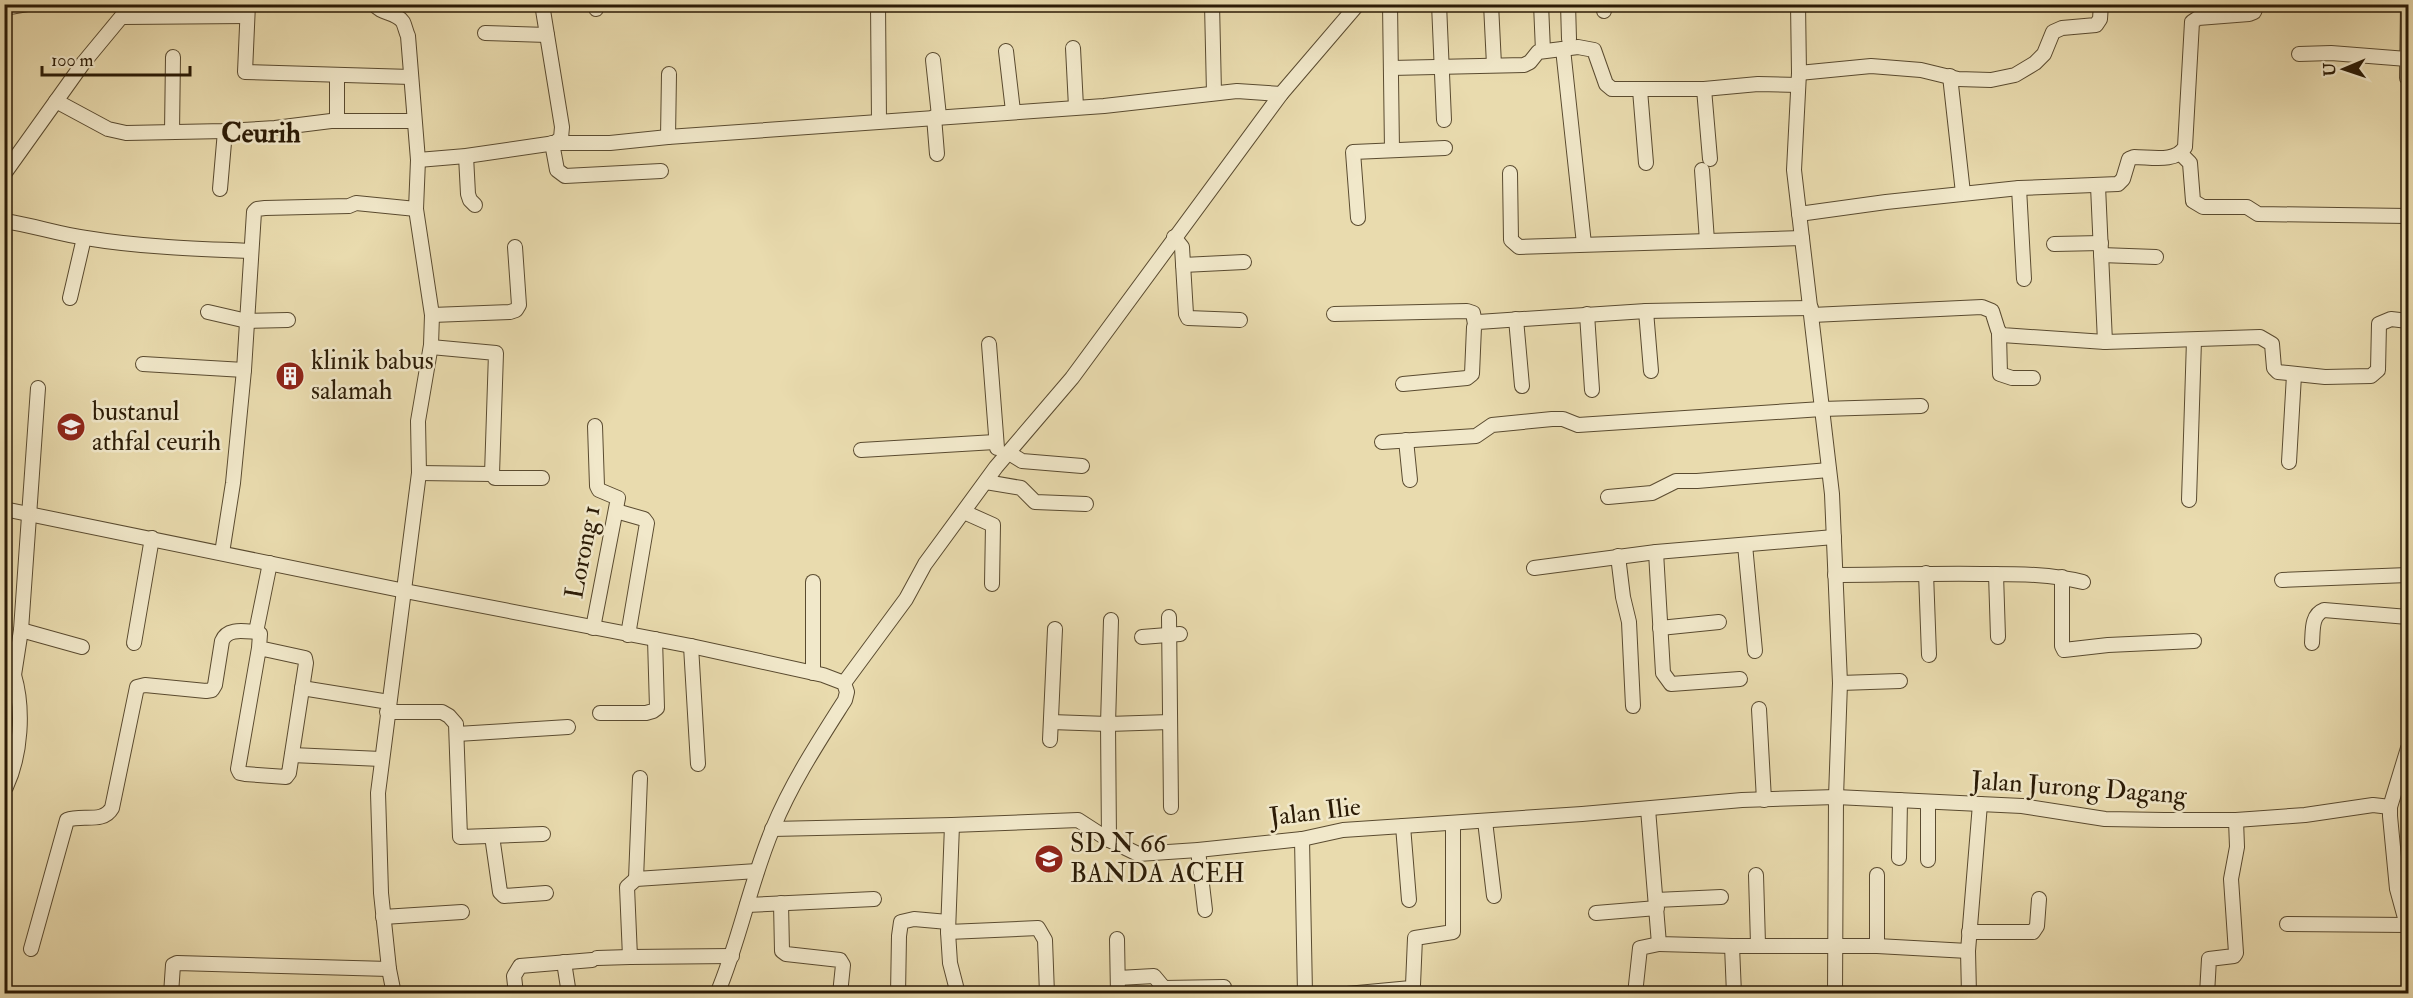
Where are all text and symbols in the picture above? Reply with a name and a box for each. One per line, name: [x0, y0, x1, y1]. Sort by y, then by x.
scale bar: [42, 39, 190, 77]
north arrow: [2314, 39, 2374, 99]
text: 100 m: [51, 49, 94, 72]
text: U: [2320, 62, 2340, 77]
district label: Ceurih: [221, 116, 301, 151]
place label: klinik babus salamah: [311, 345, 434, 407]
building icon: klinik babus salamah: [274, 360, 306, 392]
place label: bustanul athfal ceurih: [92, 396, 221, 458]
school or university icon: bustanul athfal ceurih: [55, 411, 87, 443]
street label: Lorong 1: [558, 503, 608, 601]
street label: Jalan Jurong Dagang: [1969, 764, 2189, 812]
street label: Jalan Ilie: [1267, 791, 1363, 834]
place label: SD N 66 BANDA ACEH: [1070, 828, 1245, 890]
school or university icon: SD N 66 BANDA ACEH: [1033, 843, 1065, 875]

